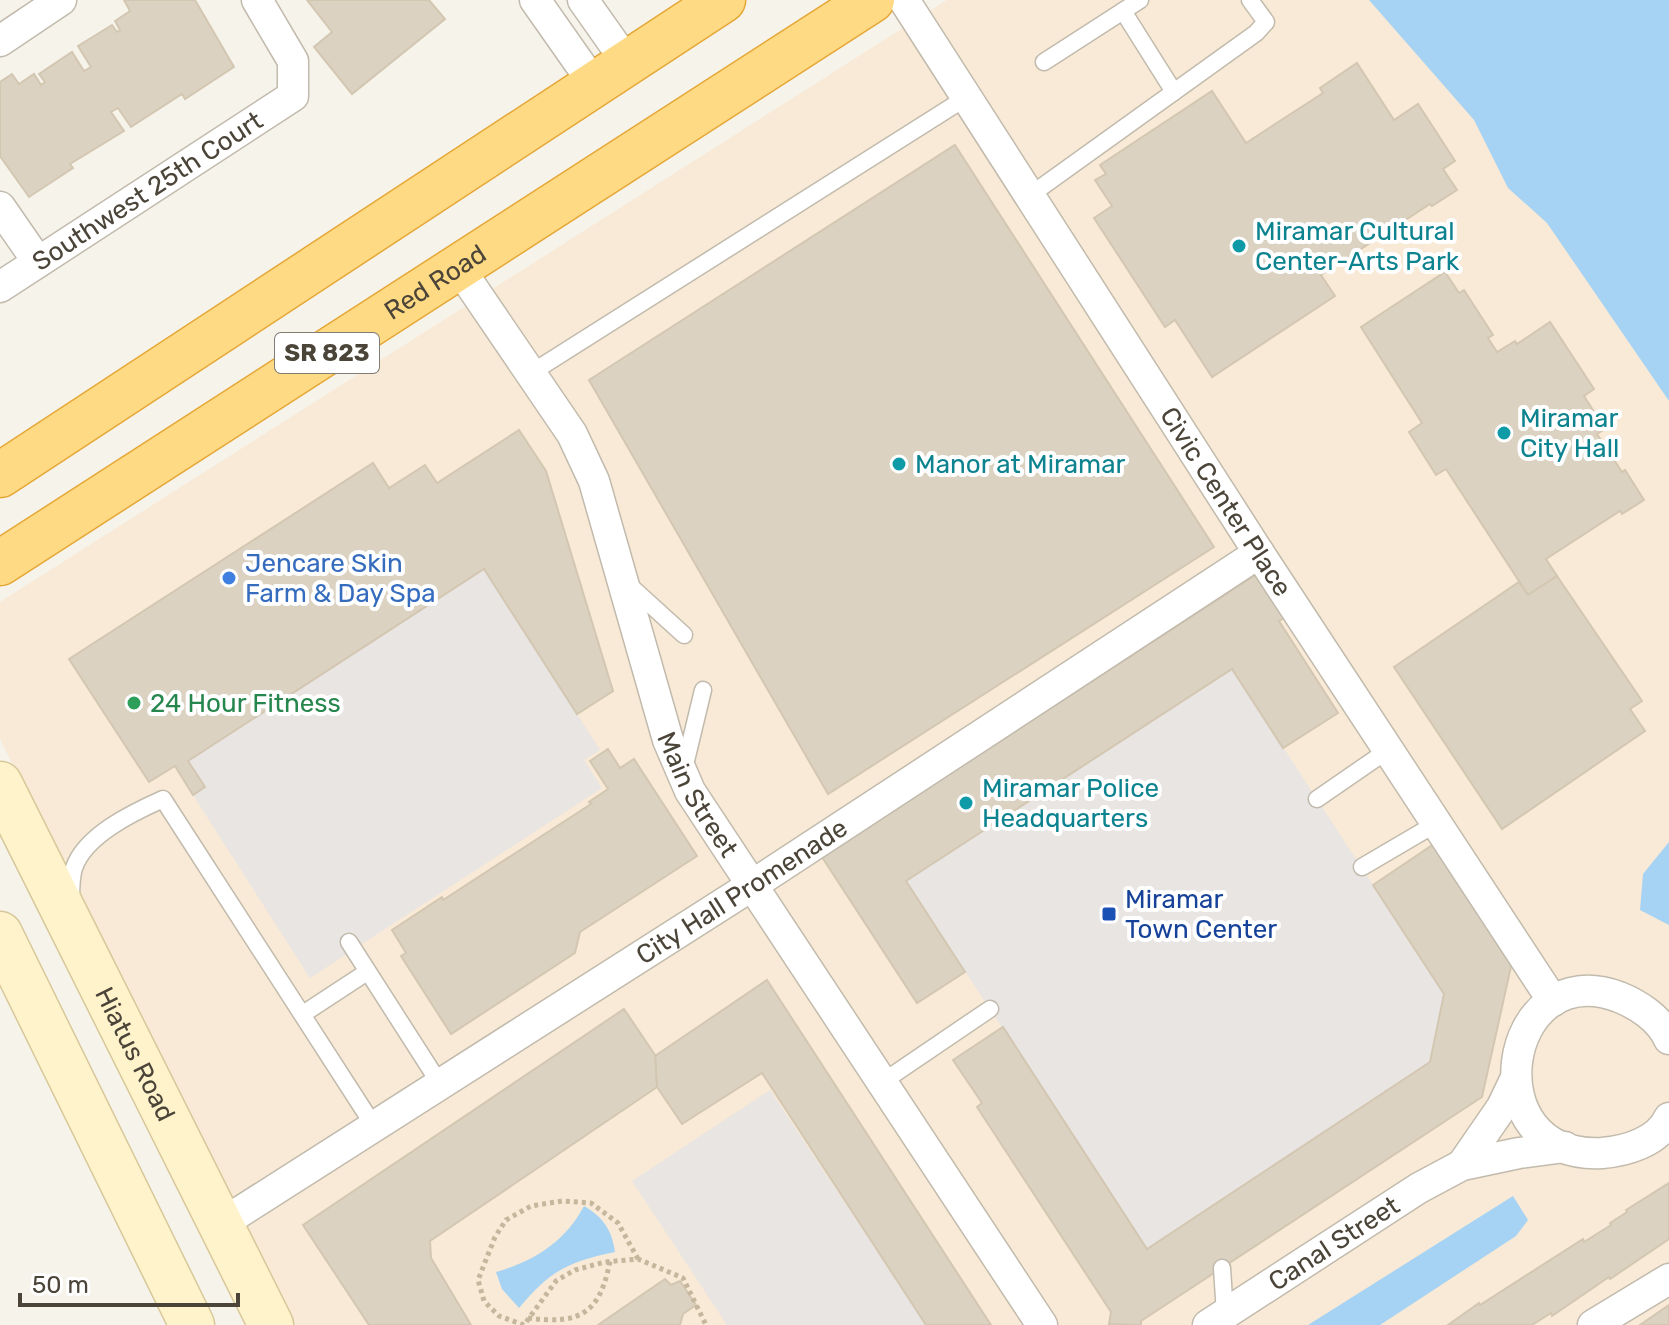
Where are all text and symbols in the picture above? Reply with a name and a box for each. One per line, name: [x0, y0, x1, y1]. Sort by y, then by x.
street label: Southwest 25th Court: [27, 105, 269, 278]
place label: Miramar Cultural Center-Arts Park: [1255, 216, 1460, 277]
marker: Miramar Cultural Center-Arts Park: [1230, 237, 1248, 255]
street label: Red Road: [379, 238, 492, 327]
road number: SR 823: [275, 333, 379, 373]
street label: Civic Center Place: [1153, 401, 1298, 602]
place label: Miramar City Hall: [1520, 403, 1619, 464]
marker: Miramar City Hall: [1495, 424, 1513, 442]
place label: Manor at Miramar: [915, 449, 1126, 480]
marker: Manor at Miramar: [890, 455, 908, 473]
place label: Jencare Skin Farm & Day Spa: [245, 548, 436, 609]
marker: Jencare Skin Farm & Day Spa: [220, 569, 238, 587]
place label: 24 Hour Fitness: [150, 688, 341, 719]
marker: 24 Hour Fitness: [125, 694, 143, 712]
street label: Main Street: [650, 727, 744, 863]
place label: Miramar Police Headquarters: [982, 773, 1159, 834]
marker: Miramar Police Headquarters: [957, 794, 975, 812]
street label: City Hall Promenade: [631, 812, 853, 971]
place label: Miramar Town Center: [1125, 884, 1277, 945]
marker: Miramar Town Center: [1100, 905, 1118, 923]
street label: Hiatus Road: [88, 982, 181, 1127]
street label: Canal Street: [1263, 1190, 1405, 1298]
scale bar: [20, 1257, 238, 1307]
text: 50 m: [32, 1271, 89, 1299]

